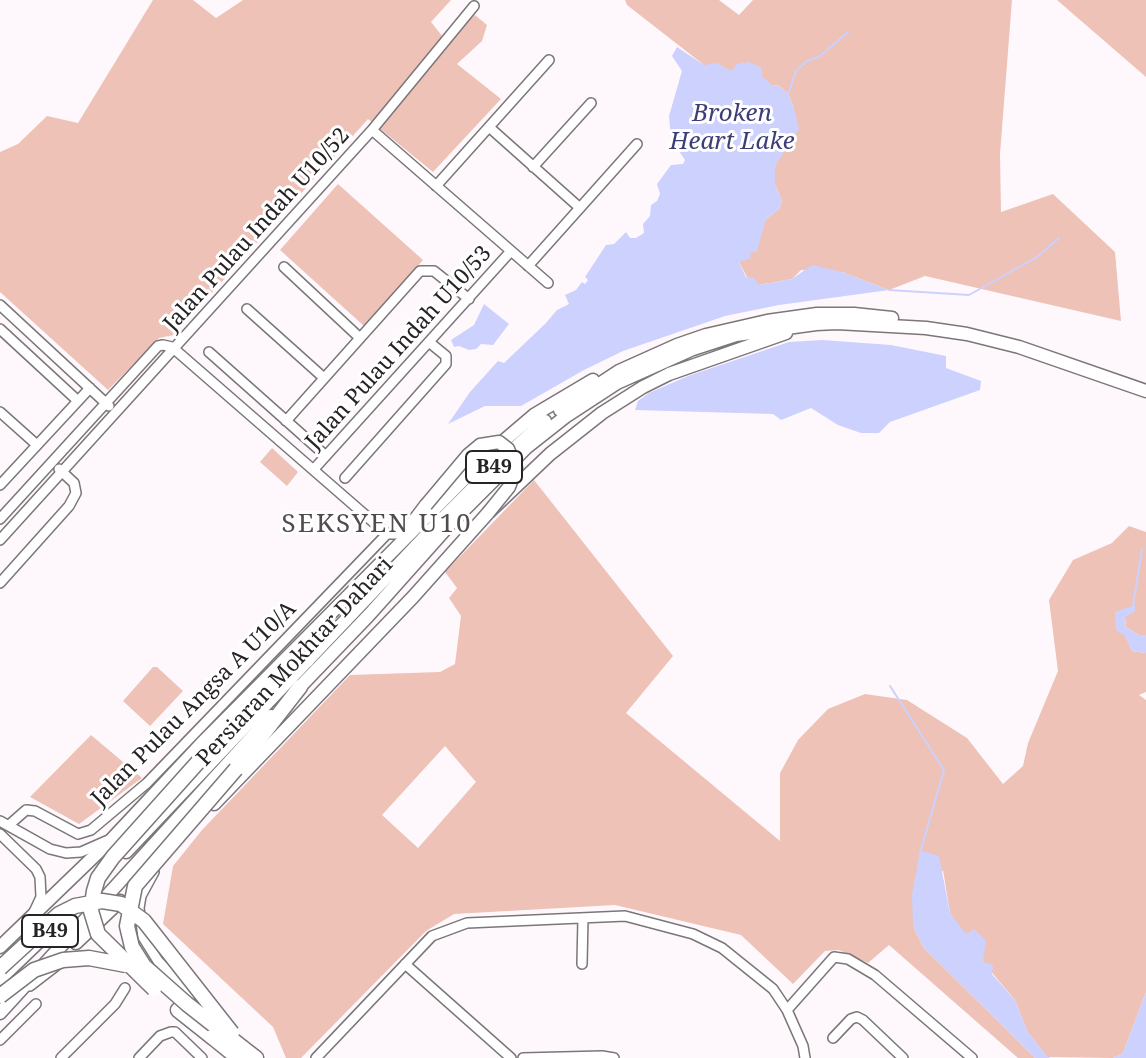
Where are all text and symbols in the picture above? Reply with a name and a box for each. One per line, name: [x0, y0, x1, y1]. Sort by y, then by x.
water label: Broken Heart Lake: [670, 100, 794, 156]
street label: Jalan Pulau Indah U10/52: [159, 123, 355, 337]
street label: Jalan Pulau Indah U10/53: [301, 241, 497, 455]
road number: B49: [466, 451, 522, 483]
district label: SEKSYEN U10: [282, 509, 472, 541]
street label: Persiaran Mokhtar Dahari: [191, 552, 399, 772]
street label: Jalan Pulau Angsa A U10/A: [86, 596, 302, 812]
road number: B49: [22, 915, 78, 947]

